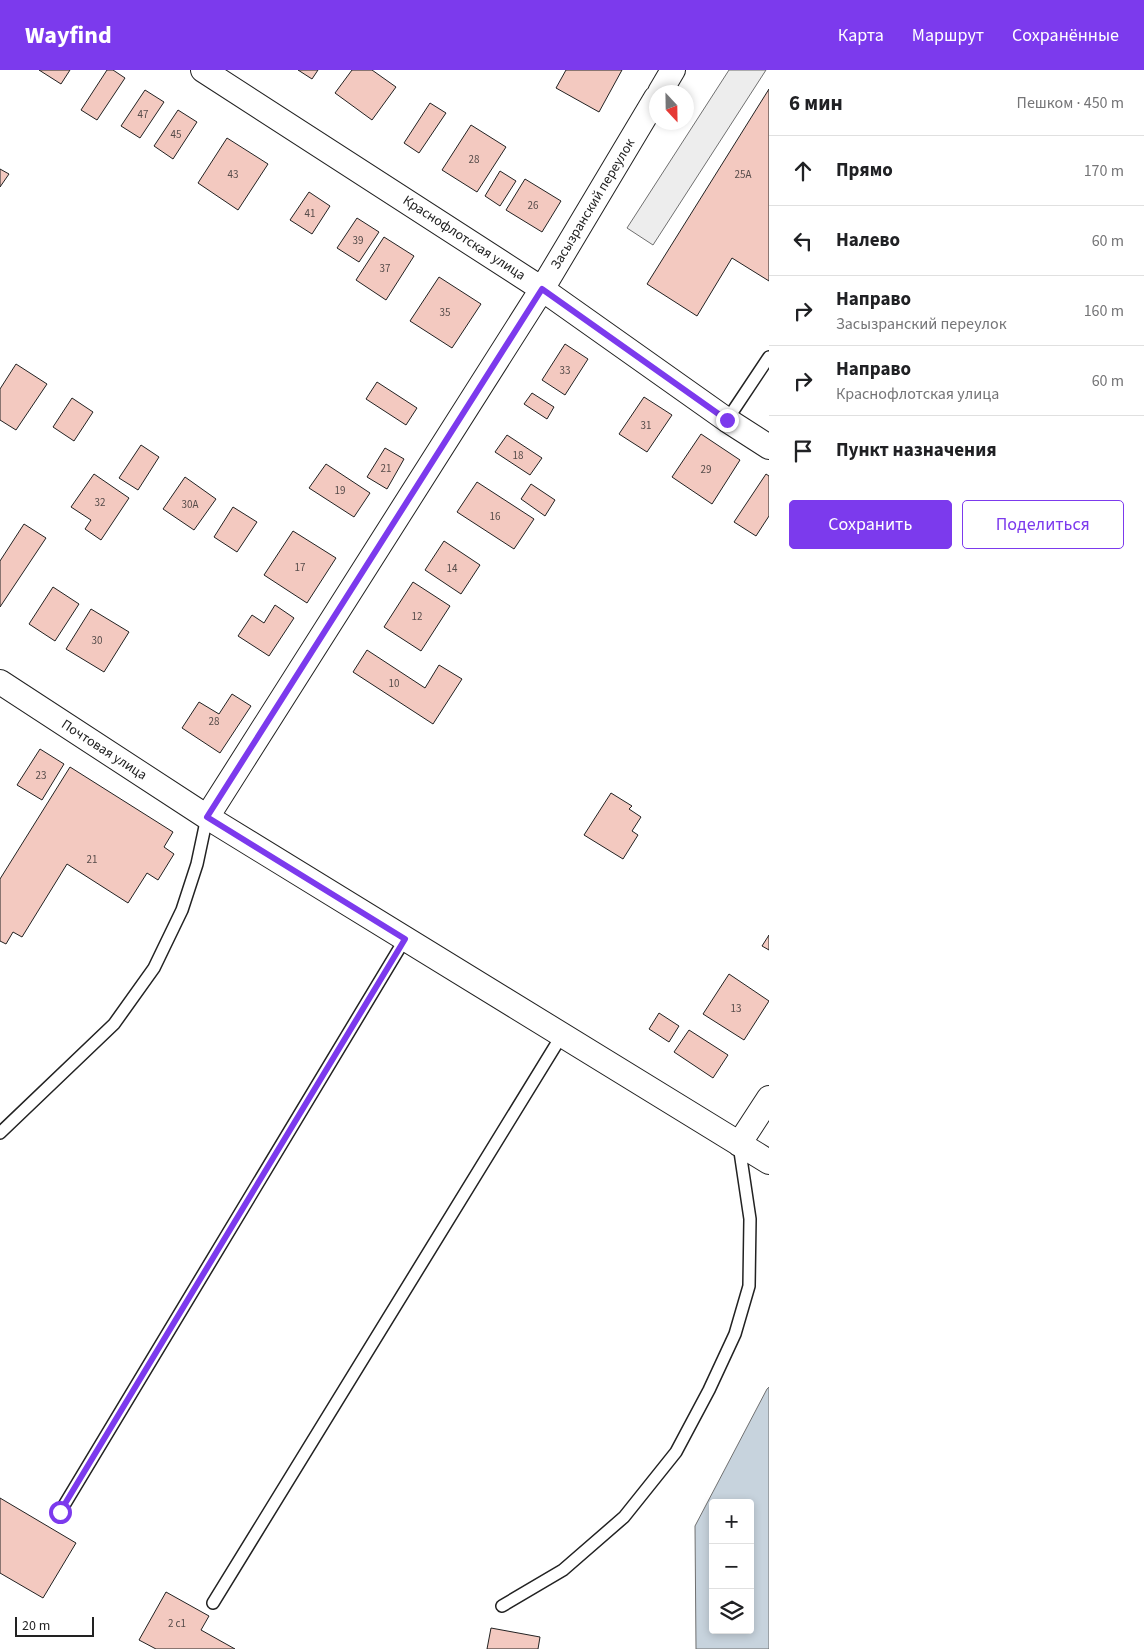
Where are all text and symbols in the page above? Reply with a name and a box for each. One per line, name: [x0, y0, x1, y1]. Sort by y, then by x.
text: Wayfind: [25, 18, 112, 53]
text: Карта: [838, 23, 884, 48]
text: Маршрут: [912, 23, 984, 48]
text: Сохранённые: [1012, 23, 1119, 48]
north arrow: [649, 85, 694, 130]
text: 6 мин: [789, 88, 843, 118]
text: Пешком · 450 m: [1017, 92, 1124, 114]
house number: 47: [138, 107, 148, 122]
house number: 45: [171, 127, 181, 142]
street label: Засызранский переулок: [546, 135, 640, 273]
house number: 28: [469, 152, 480, 167]
icon: ahead: [789, 157, 817, 185]
text: Прямо: [836, 157, 893, 184]
text: 170 m: [1084, 160, 1124, 182]
house number: 43: [228, 167, 238, 182]
house number: 25А: [735, 167, 751, 182]
street label: Краснофлотская улица: [399, 191, 529, 285]
house number: 26: [528, 198, 539, 213]
house number: 41: [305, 206, 315, 221]
icon: left: [789, 227, 817, 255]
text: Налево: [836, 227, 900, 254]
text: 60 m: [1092, 230, 1124, 252]
house number: 39: [353, 233, 363, 248]
house number: 37: [380, 261, 390, 276]
text: Направо: [836, 286, 911, 313]
icon: right: [789, 297, 817, 325]
text: 160 m: [1084, 300, 1124, 322]
house number: 35: [440, 305, 450, 320]
text: Засызранский переулок: [836, 313, 1007, 335]
text: Направо: [836, 356, 911, 383]
house number: 33: [560, 363, 570, 378]
icon: right: [789, 367, 817, 395]
text: 60 m: [1092, 370, 1124, 392]
text: Краснофлотская улица: [836, 383, 999, 405]
route end: [716, 409, 739, 432]
house number: 31: [641, 418, 651, 433]
icon: arrive: [789, 437, 817, 465]
text: Пункт назначения: [836, 437, 997, 464]
house number: 18: [513, 448, 524, 463]
house number: 21: [381, 461, 391, 476]
house number: 29: [701, 462, 711, 477]
house number: 19: [335, 483, 345, 498]
house number: 32: [95, 495, 105, 510]
house number: 30А: [182, 497, 198, 512]
button: Сохранить: [789, 500, 952, 549]
button: Поделиться: [962, 500, 1124, 549]
house number: 16: [490, 509, 501, 524]
house number: 17: [295, 560, 305, 575]
house number: 14: [447, 561, 458, 576]
house number: 12: [412, 609, 422, 624]
house number: 30: [92, 633, 102, 648]
house number: 10: [389, 676, 399, 691]
house number: 28: [209, 714, 220, 729]
street label: Почтовая улица: [57, 715, 151, 785]
house number: 23: [36, 768, 46, 783]
house number: 21: [87, 852, 97, 867]
house number: 13: [731, 1001, 741, 1016]
map controls: [709, 1499, 754, 1634]
button: +: [709, 1499, 754, 1544]
route start: [49, 1501, 72, 1524]
button: −: [709, 1544, 754, 1589]
button: layers: [709, 1589, 754, 1634]
scale bar: [15, 1614, 94, 1637]
text: 20 m: [22, 1616, 50, 1636]
house number: 2 с1: [168, 1616, 186, 1631]

